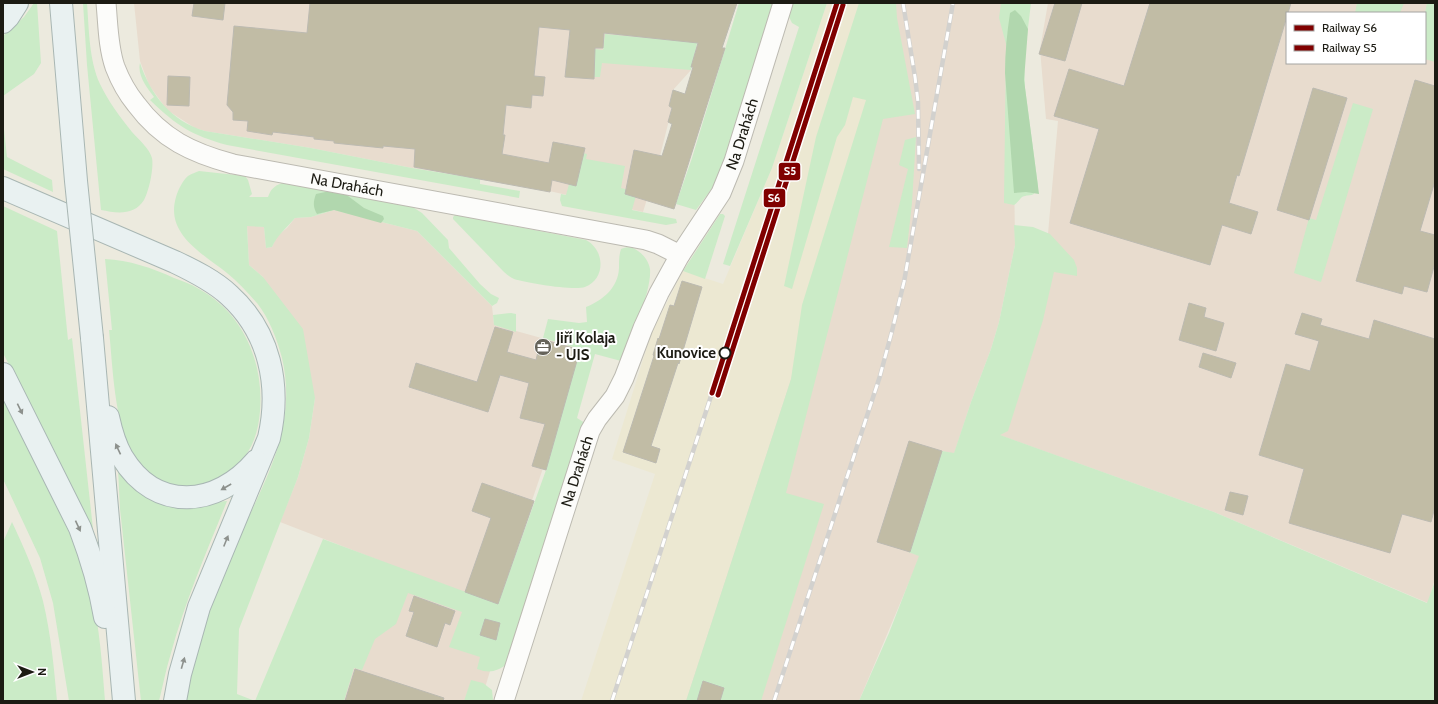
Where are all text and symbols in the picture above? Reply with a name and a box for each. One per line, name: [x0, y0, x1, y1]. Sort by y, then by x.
legend: [1286, 12, 1426, 64]
text: Railway S6: [1322, 20, 1377, 35]
text: Railway S5: [1322, 40, 1377, 55]
street label: Na Drahách: [722, 96, 762, 173]
line badge: S5: [778, 162, 801, 181]
text: S5: [784, 164, 796, 178]
street label: Na Drahách: [309, 169, 385, 201]
line badge: S6: [763, 188, 786, 208]
text: S6: [768, 191, 780, 205]
place label: Jiří Kolaja - UIS: [555, 329, 616, 364]
office icon: Jiří Kolaja - UIS: [533, 337, 553, 357]
place label: Kunovice: [657, 344, 716, 362]
marker: Kunovice: [718, 346, 732, 360]
one-way arrow: [17, 403, 24, 415]
street label: Na Drahách: [557, 433, 597, 509]
one-way arrow: [115, 443, 121, 455]
one-way arrow: [220, 483, 232, 490]
one-way arrow: [75, 520, 81, 531]
one-way arrow: [224, 534, 230, 546]
north arrow: [12, 652, 52, 692]
one-way arrow: [180, 657, 186, 669]
text: N: [35, 668, 49, 676]

